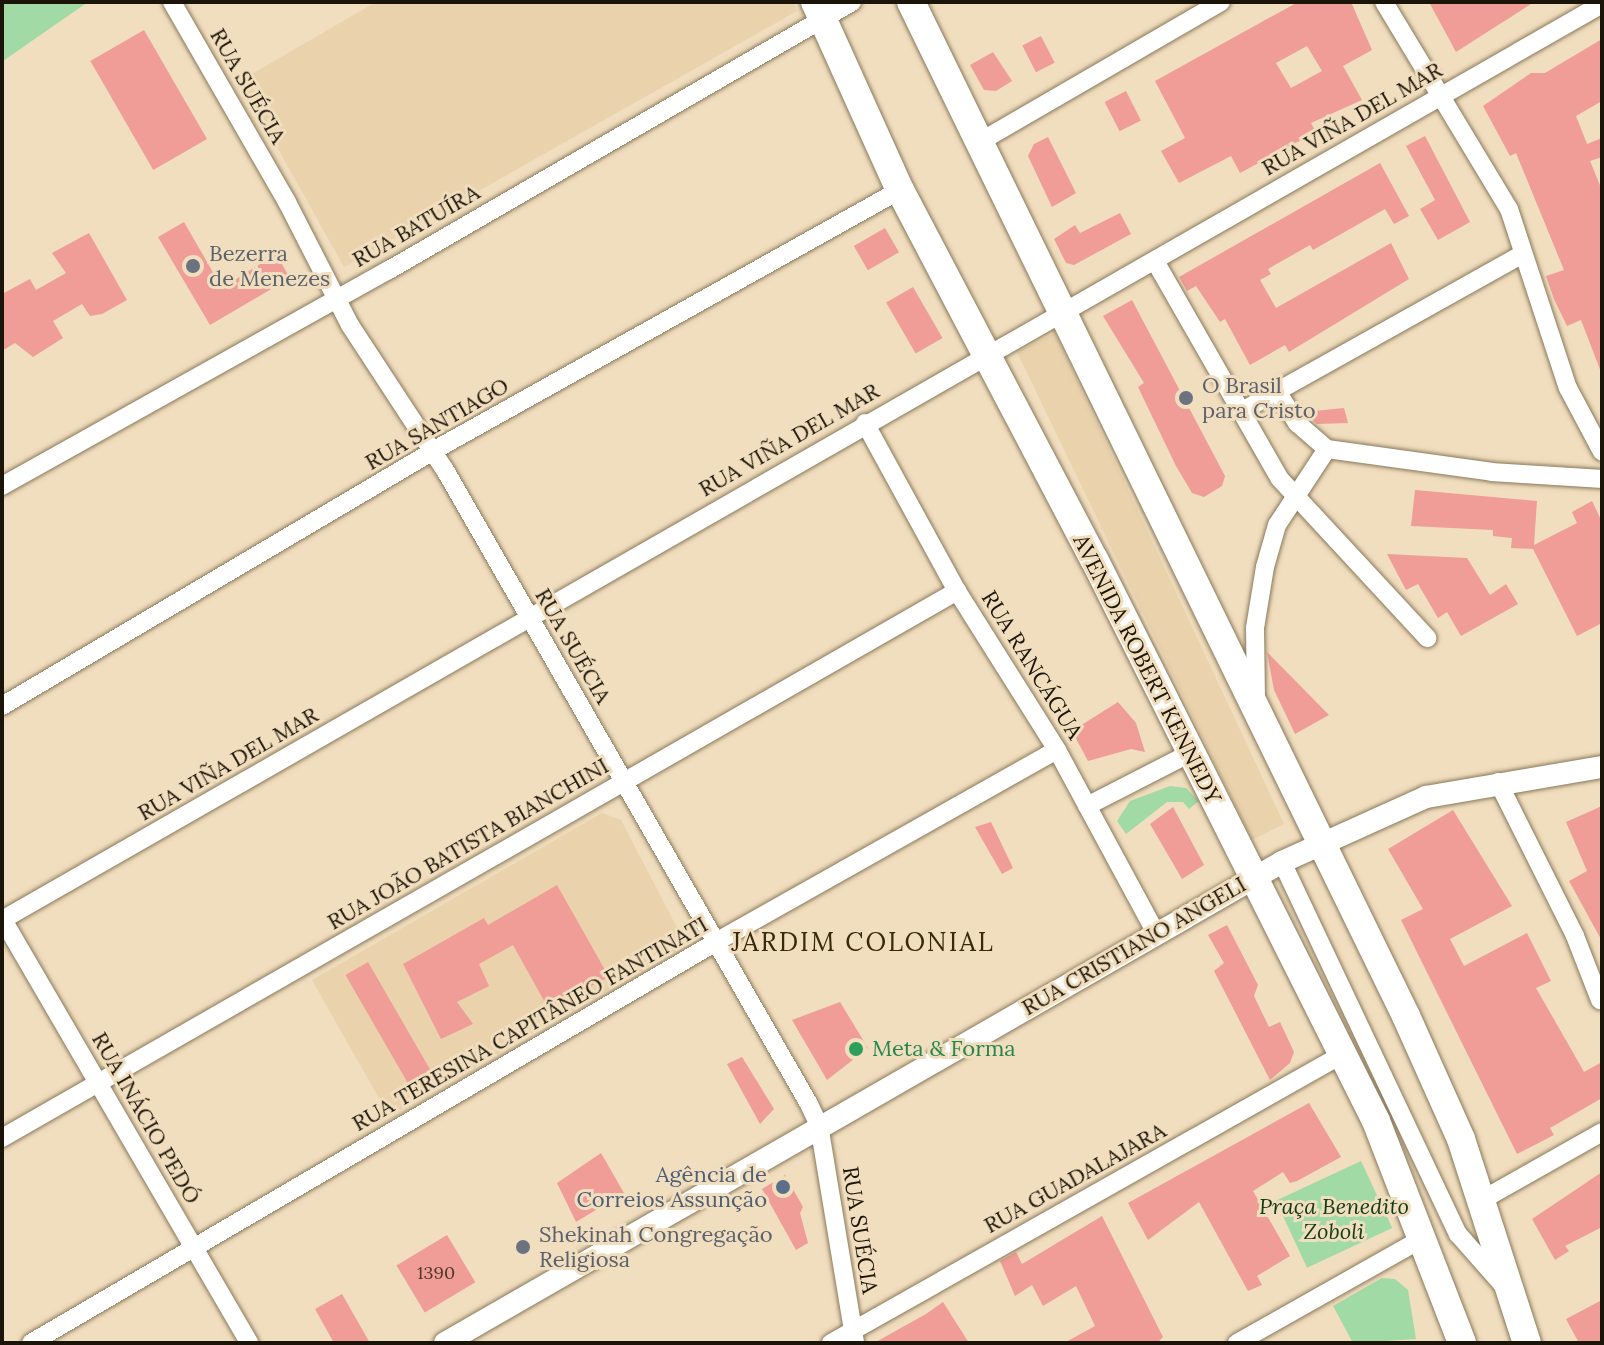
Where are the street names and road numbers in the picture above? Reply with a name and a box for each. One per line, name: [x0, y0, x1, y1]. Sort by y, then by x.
street label: RUA SUÉCIA: [204, 24, 292, 148]
street label: RUA VIÑA DEL MAR: [1257, 57, 1447, 181]
street label: RUA BATUÍRA: [348, 179, 484, 273]
street label: RUA SANTIAGO: [361, 372, 513, 476]
street label: RUA VIÑA DEL MAR: [694, 378, 884, 502]
street label: AVENIDA ROBERT KENNEDY: [1067, 530, 1227, 808]
street label: RUA SUÉCIA: [529, 584, 617, 708]
street label: RUA RANCÁGUA: [976, 586, 1088, 744]
street label: RUA VIÑA DEL MAR: [133, 702, 323, 826]
street label: RUA JOÃO BATISTA BIANCHINI: [323, 753, 613, 935]
street label: RUA CRISTIANO ANGELI: [1017, 871, 1251, 1021]
street label: RUA TERESINA CAPITÂNEO FANTINATI: [348, 911, 712, 1137]
street label: RUA INÁCIO PEDÓ: [86, 1028, 206, 1208]
street label: RUA GUADALAJARA: [980, 1117, 1170, 1239]
street label: RUA SUÉCIA: [837, 1164, 883, 1296]

